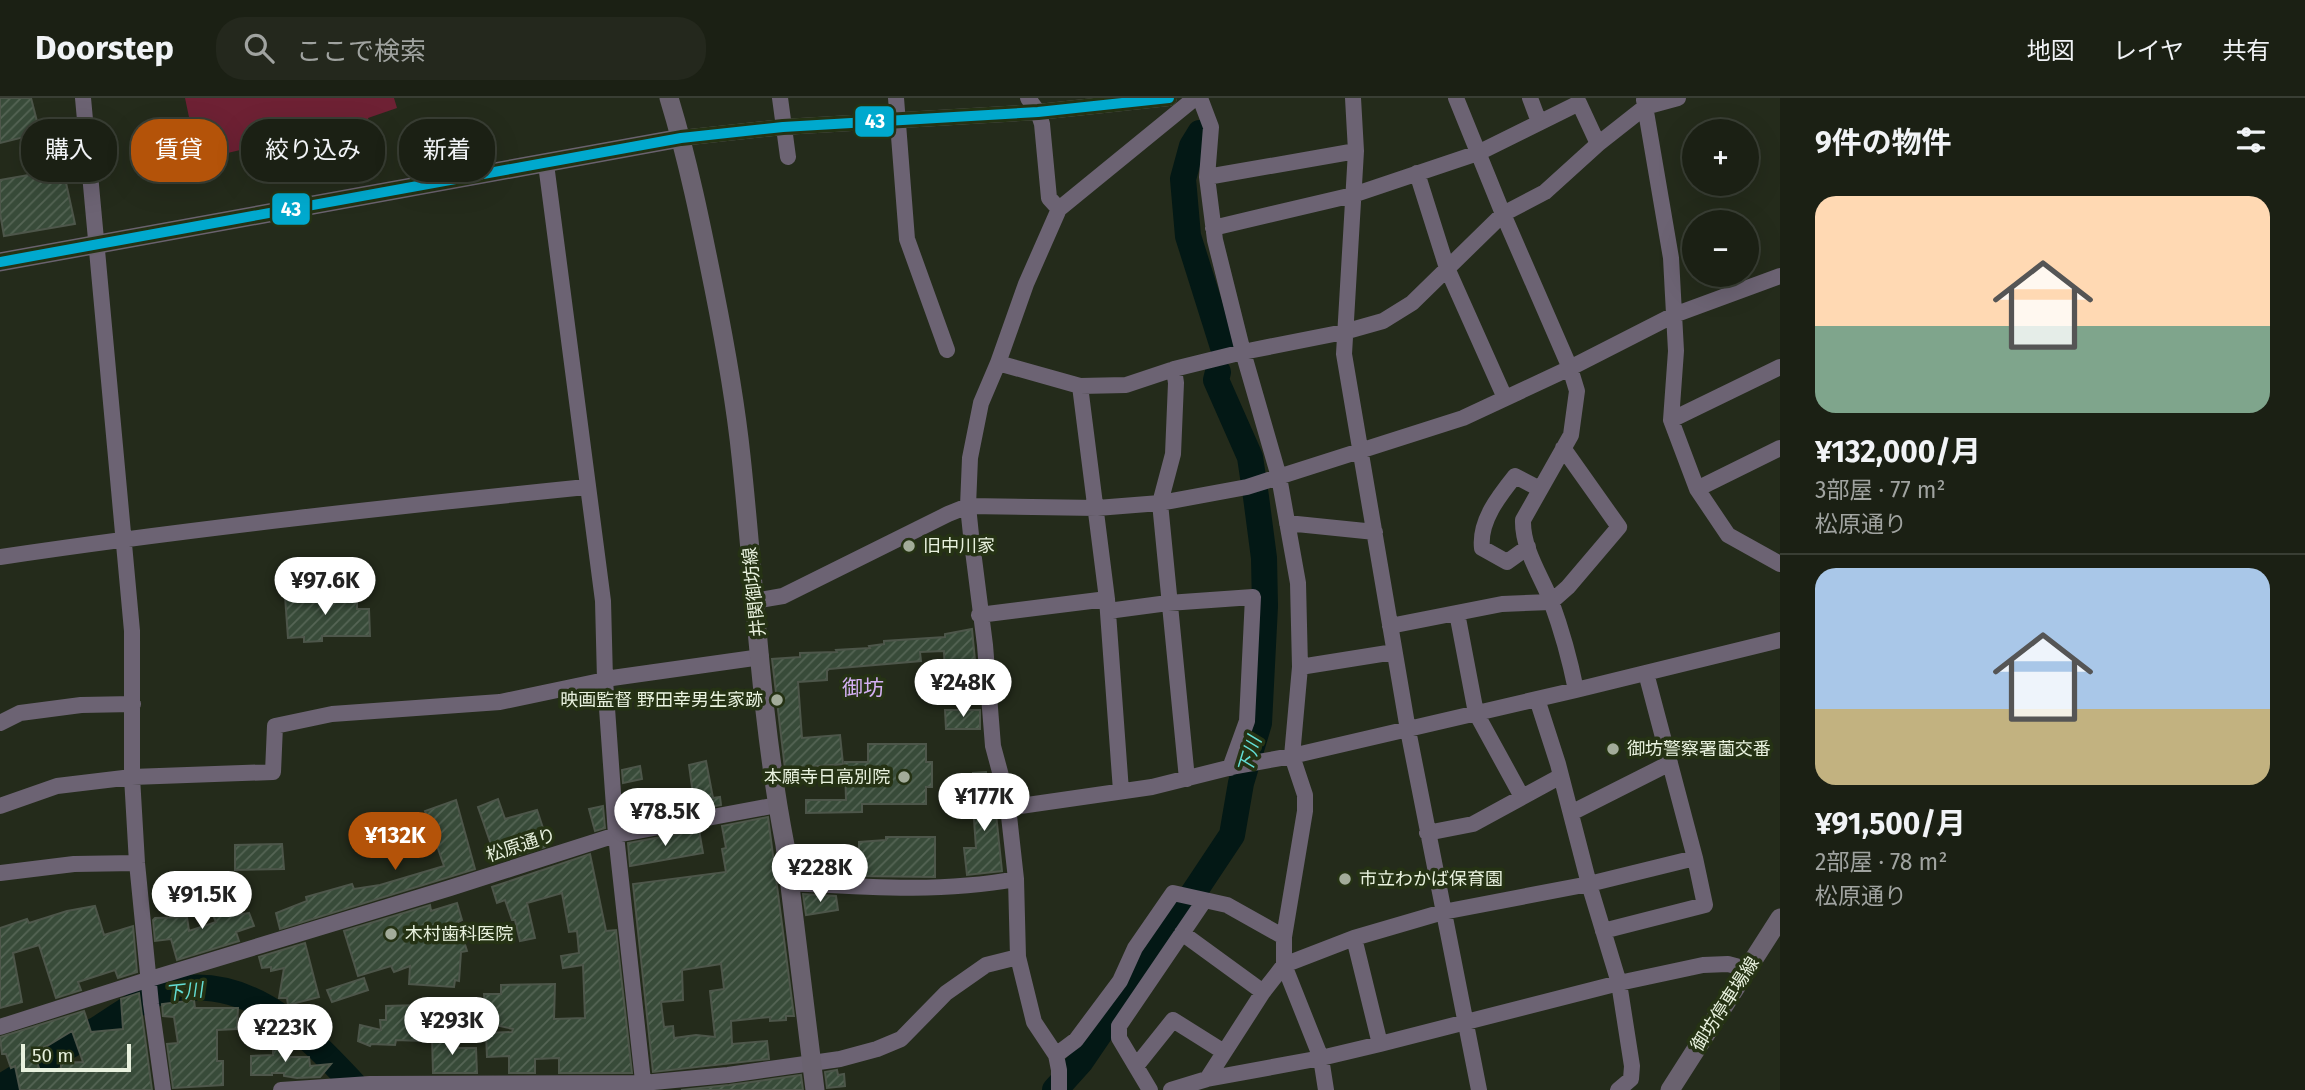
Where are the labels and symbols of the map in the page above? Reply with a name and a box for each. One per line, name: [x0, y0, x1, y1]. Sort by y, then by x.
line badge: 43: [854, 105, 895, 138]
text: 43: [865, 110, 885, 133]
line badge: 43: [271, 192, 311, 226]
text: 43: [281, 198, 301, 221]
place label: 旧中川家: [923, 535, 995, 557]
marker: 旧中川家: [901, 538, 917, 554]
street label: 井関御坊線: [738, 546, 770, 638]
pin: ¥97.6K: [268, 558, 382, 617]
pin: ¥248K: [914, 660, 1012, 719]
district label: 御坊: [842, 675, 884, 701]
place label: 映画監督 野田幸男生家跡: [560, 689, 763, 711]
marker: 映画監督 野田幸男生家跡: [769, 692, 785, 708]
water label: 下川: [1233, 732, 1267, 777]
place label: 御坊警察署薗交番: [1627, 738, 1771, 760]
marker: 御坊警察署薗交番: [1605, 741, 1621, 757]
place label: 本願寺日高別院: [764, 766, 890, 788]
marker: 本願寺日高別院: [896, 769, 912, 785]
pin: ¥177K: [935, 774, 1033, 833]
pin: ¥78.5K: [608, 788, 722, 848]
pin: ¥132K: [346, 812, 444, 872]
street label: 松原通り: [483, 823, 559, 867]
pin: ¥228K: [771, 844, 869, 904]
place label: 市立わかば保育園: [1359, 868, 1503, 890]
marker: 市立わかば保育園: [1337, 871, 1353, 887]
pin: ¥91.5K: [145, 872, 259, 931]
place label: 木村歯科医院: [405, 923, 513, 945]
marker: 木村歯科医院: [383, 926, 399, 942]
street label: 御坊停車場線: [1686, 953, 1764, 1055]
water label: 下川: [164, 978, 206, 1005]
pin: ¥293K: [403, 998, 501, 1057]
pin: ¥223K: [236, 1004, 334, 1064]
scale bar: [21, 1041, 131, 1073]

